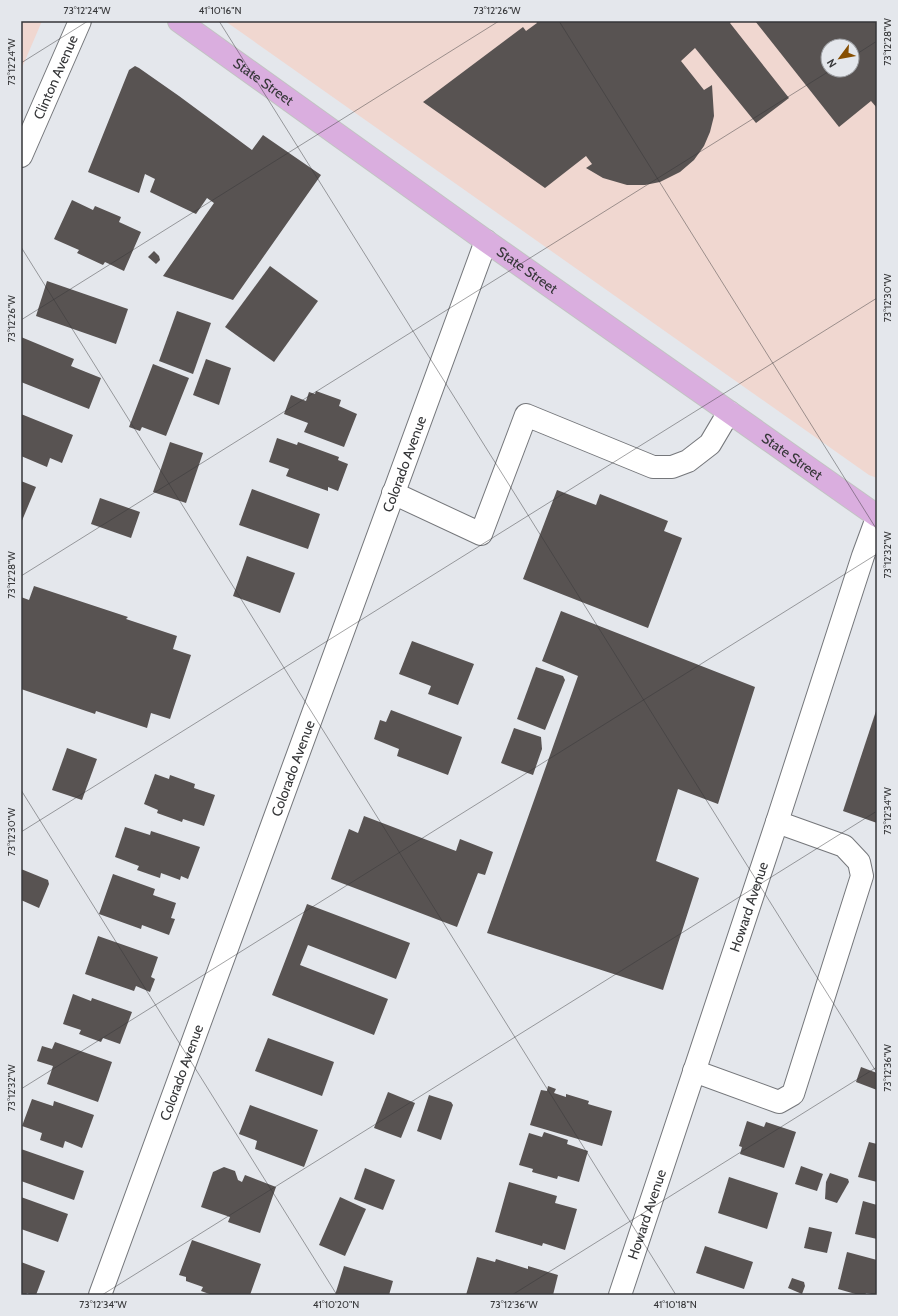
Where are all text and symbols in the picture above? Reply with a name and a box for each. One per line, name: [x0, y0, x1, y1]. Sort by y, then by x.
text: 73°12'24"W: [63, 4, 111, 17]
text: 41°10'16"N: [198, 4, 242, 17]
text: 73°12'26"W: [473, 4, 521, 17]
text: 73°12'28"W: [881, 18, 894, 66]
street label: Clinton Avenue: [29, 32, 82, 122]
text: 73°12'24"W: [5, 38, 18, 86]
north arrow: [820, 38, 860, 78]
street label: State Street: [230, 54, 298, 110]
text: N: [824, 56, 840, 70]
street label: State Street: [493, 242, 561, 298]
text: 73°12'30"W: [881, 273, 894, 322]
text: 73°12'26"W: [5, 295, 18, 343]
street label: Colorado Avenue: [378, 413, 430, 515]
street label: State Street: [758, 429, 826, 484]
text: 73°12'32"W: [881, 531, 894, 578]
text: 73°12'28"W: [5, 551, 18, 599]
street label: Colorado Avenue: [267, 718, 319, 819]
text: 73°12'34"W: [881, 787, 894, 835]
text: 73°12'30"W: [5, 807, 18, 856]
street label: Howard Avenue: [726, 859, 772, 954]
street label: Colorado Avenue: [156, 1022, 207, 1123]
text: 73°12'36"W: [881, 1044, 894, 1092]
text: 73°12'32"W: [5, 1064, 18, 1111]
street label: Howard Avenue: [623, 1167, 670, 1262]
text: 73°12'34"W: [79, 1298, 127, 1311]
text: 41°10'20"N: [313, 1298, 359, 1311]
text: 73°12'36"W: [490, 1298, 538, 1311]
text: 41°10'18"N: [653, 1298, 697, 1311]

